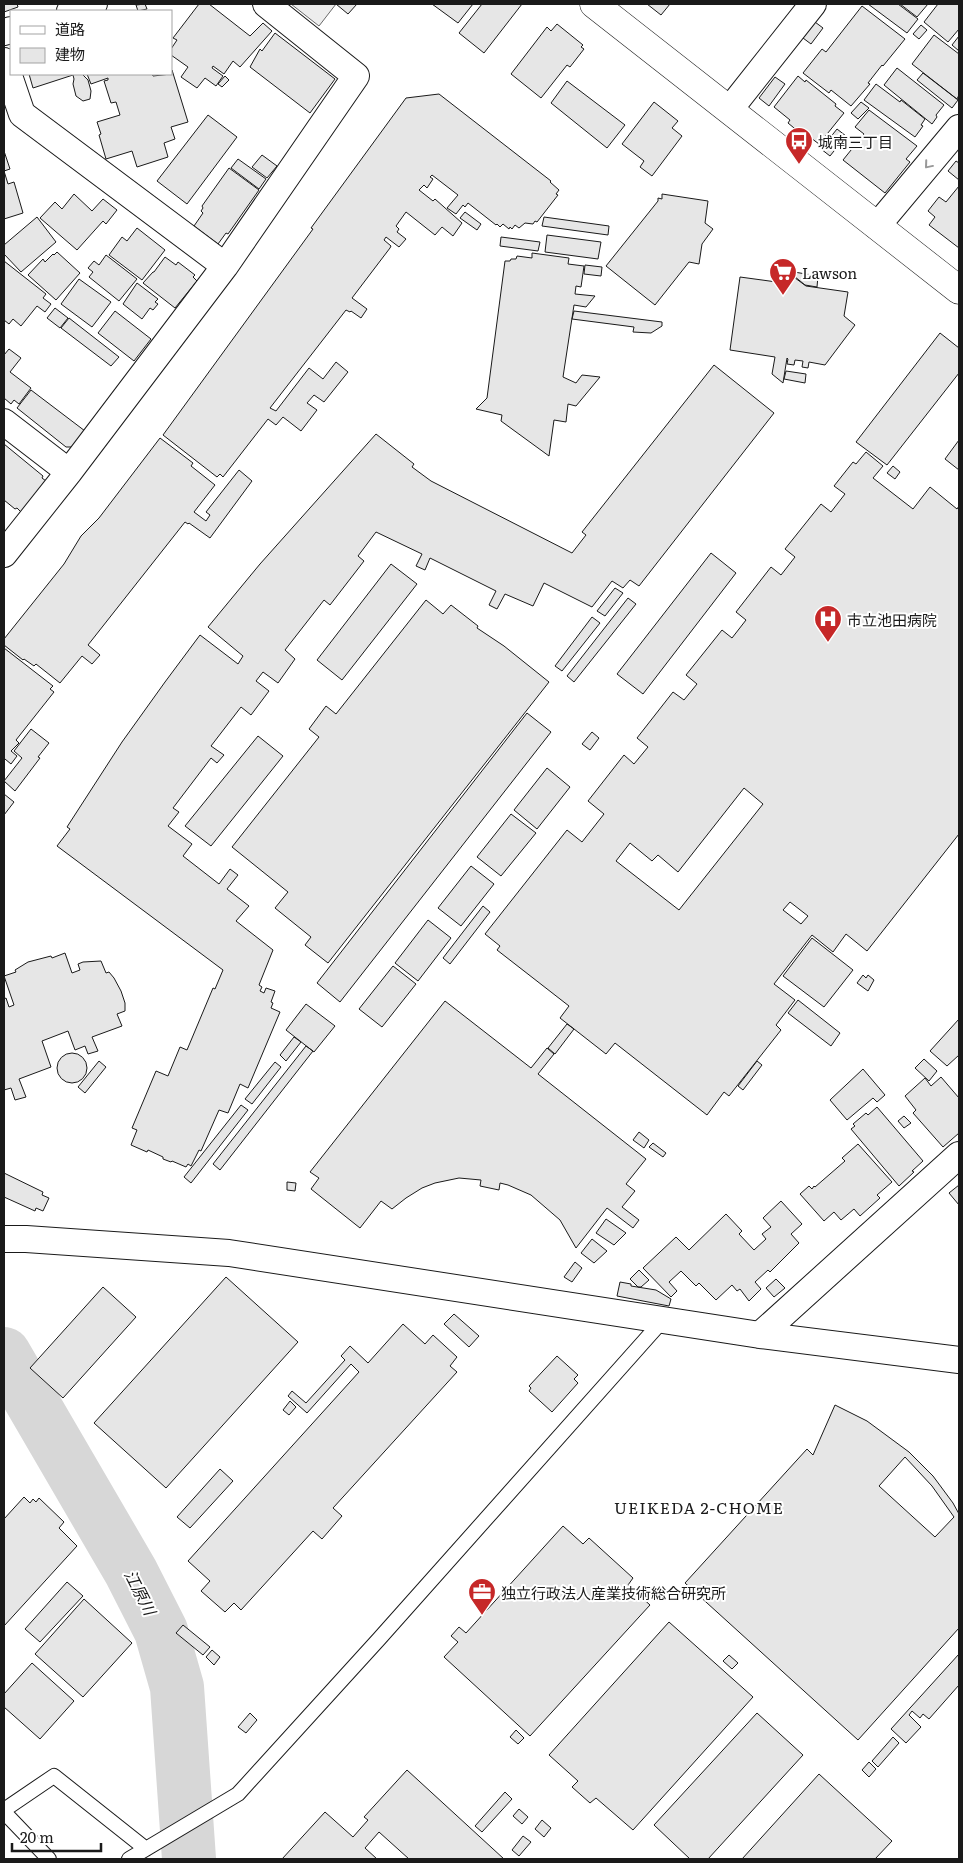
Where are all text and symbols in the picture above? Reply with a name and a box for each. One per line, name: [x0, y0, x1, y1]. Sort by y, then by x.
legend: [10, 10, 172, 75]
text: 道路: [55, 17, 85, 40]
text: 建物: [55, 42, 85, 65]
bus stop icon: 城南三丁目: [784, 126, 814, 165]
place label: 城南三丁目: [818, 130, 893, 153]
one-way arrow: [925, 159, 934, 168]
supermarket icon: Lawson: [768, 257, 798, 296]
place label: Lawson: [802, 261, 857, 284]
hospital icon: 市立池田病院: [813, 604, 843, 643]
place label: 市立池田病院: [847, 608, 937, 631]
district label: UEIKEDA 2-CHOME: [614, 1495, 784, 1519]
water label: 江原川: [119, 1565, 163, 1621]
office icon: 独立行政法人産業技術総合研究所: [467, 1577, 497, 1616]
place label: 独立行政法人産業技術総合研究所: [501, 1581, 726, 1604]
scale bar: [12, 1820, 101, 1852]
text: 20 m: [20, 1825, 54, 1848]

